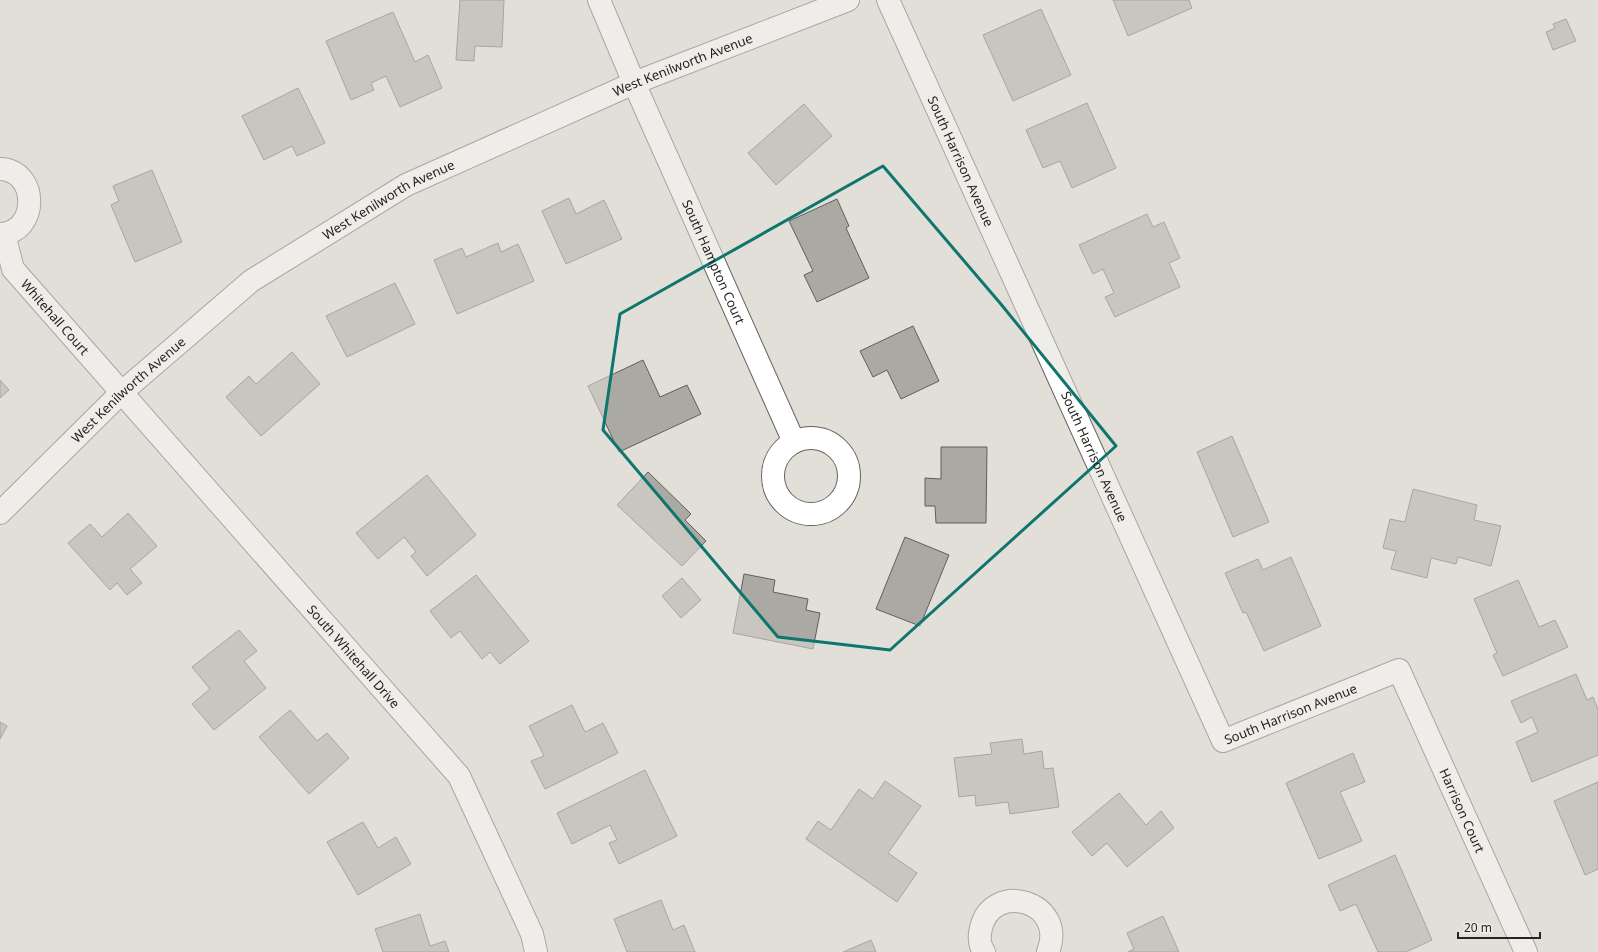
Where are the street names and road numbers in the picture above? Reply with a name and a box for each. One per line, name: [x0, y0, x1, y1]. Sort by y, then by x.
street label: West Kenilworth Avenue: [610, 29, 755, 100]
street label: South Harrison Avenue: [924, 93, 998, 229]
street label: West Kenilworth Avenue: [319, 155, 457, 244]
street label: South Hampton Court: [678, 197, 749, 327]
street label: Whitehall Court: [17, 275, 94, 359]
street label: West Kenilworth Avenue: [67, 333, 189, 447]
street label: South Harrison Avenue: [1057, 388, 1132, 525]
street label: South Whitehall Drive: [303, 601, 404, 712]
street label: South Harrison Avenue: [1222, 679, 1359, 749]
street label: Harrison Court: [1435, 765, 1489, 856]

